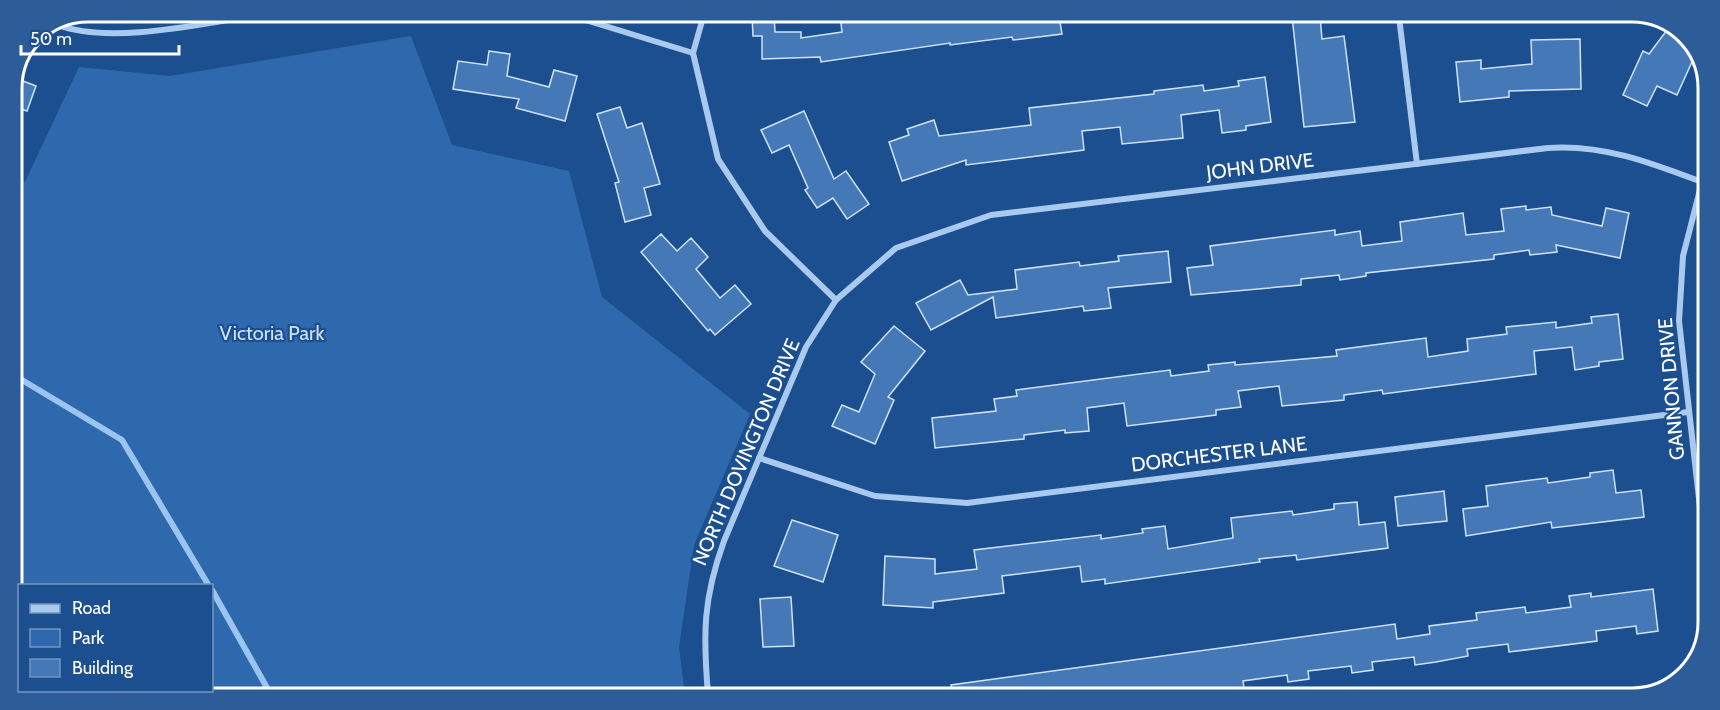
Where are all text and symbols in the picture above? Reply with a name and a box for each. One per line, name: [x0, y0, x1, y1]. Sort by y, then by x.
scale bar: [21, 18, 178, 56]
text: 50 m: [30, 28, 72, 50]
street label: JOHN DRIVE: [1204, 147, 1315, 185]
street label: GANNON DRIVE: [1653, 317, 1689, 461]
park label: Victoria Park: [220, 321, 324, 345]
street label: NORTH DOVINGTON DRIVE: [687, 335, 805, 569]
street label: DORCHESTER LANE: [1130, 431, 1308, 477]
legend: [18, 584, 213, 692]
text: Road: [72, 597, 111, 619]
text: Park: [72, 627, 105, 649]
text: Building: [72, 657, 134, 679]

